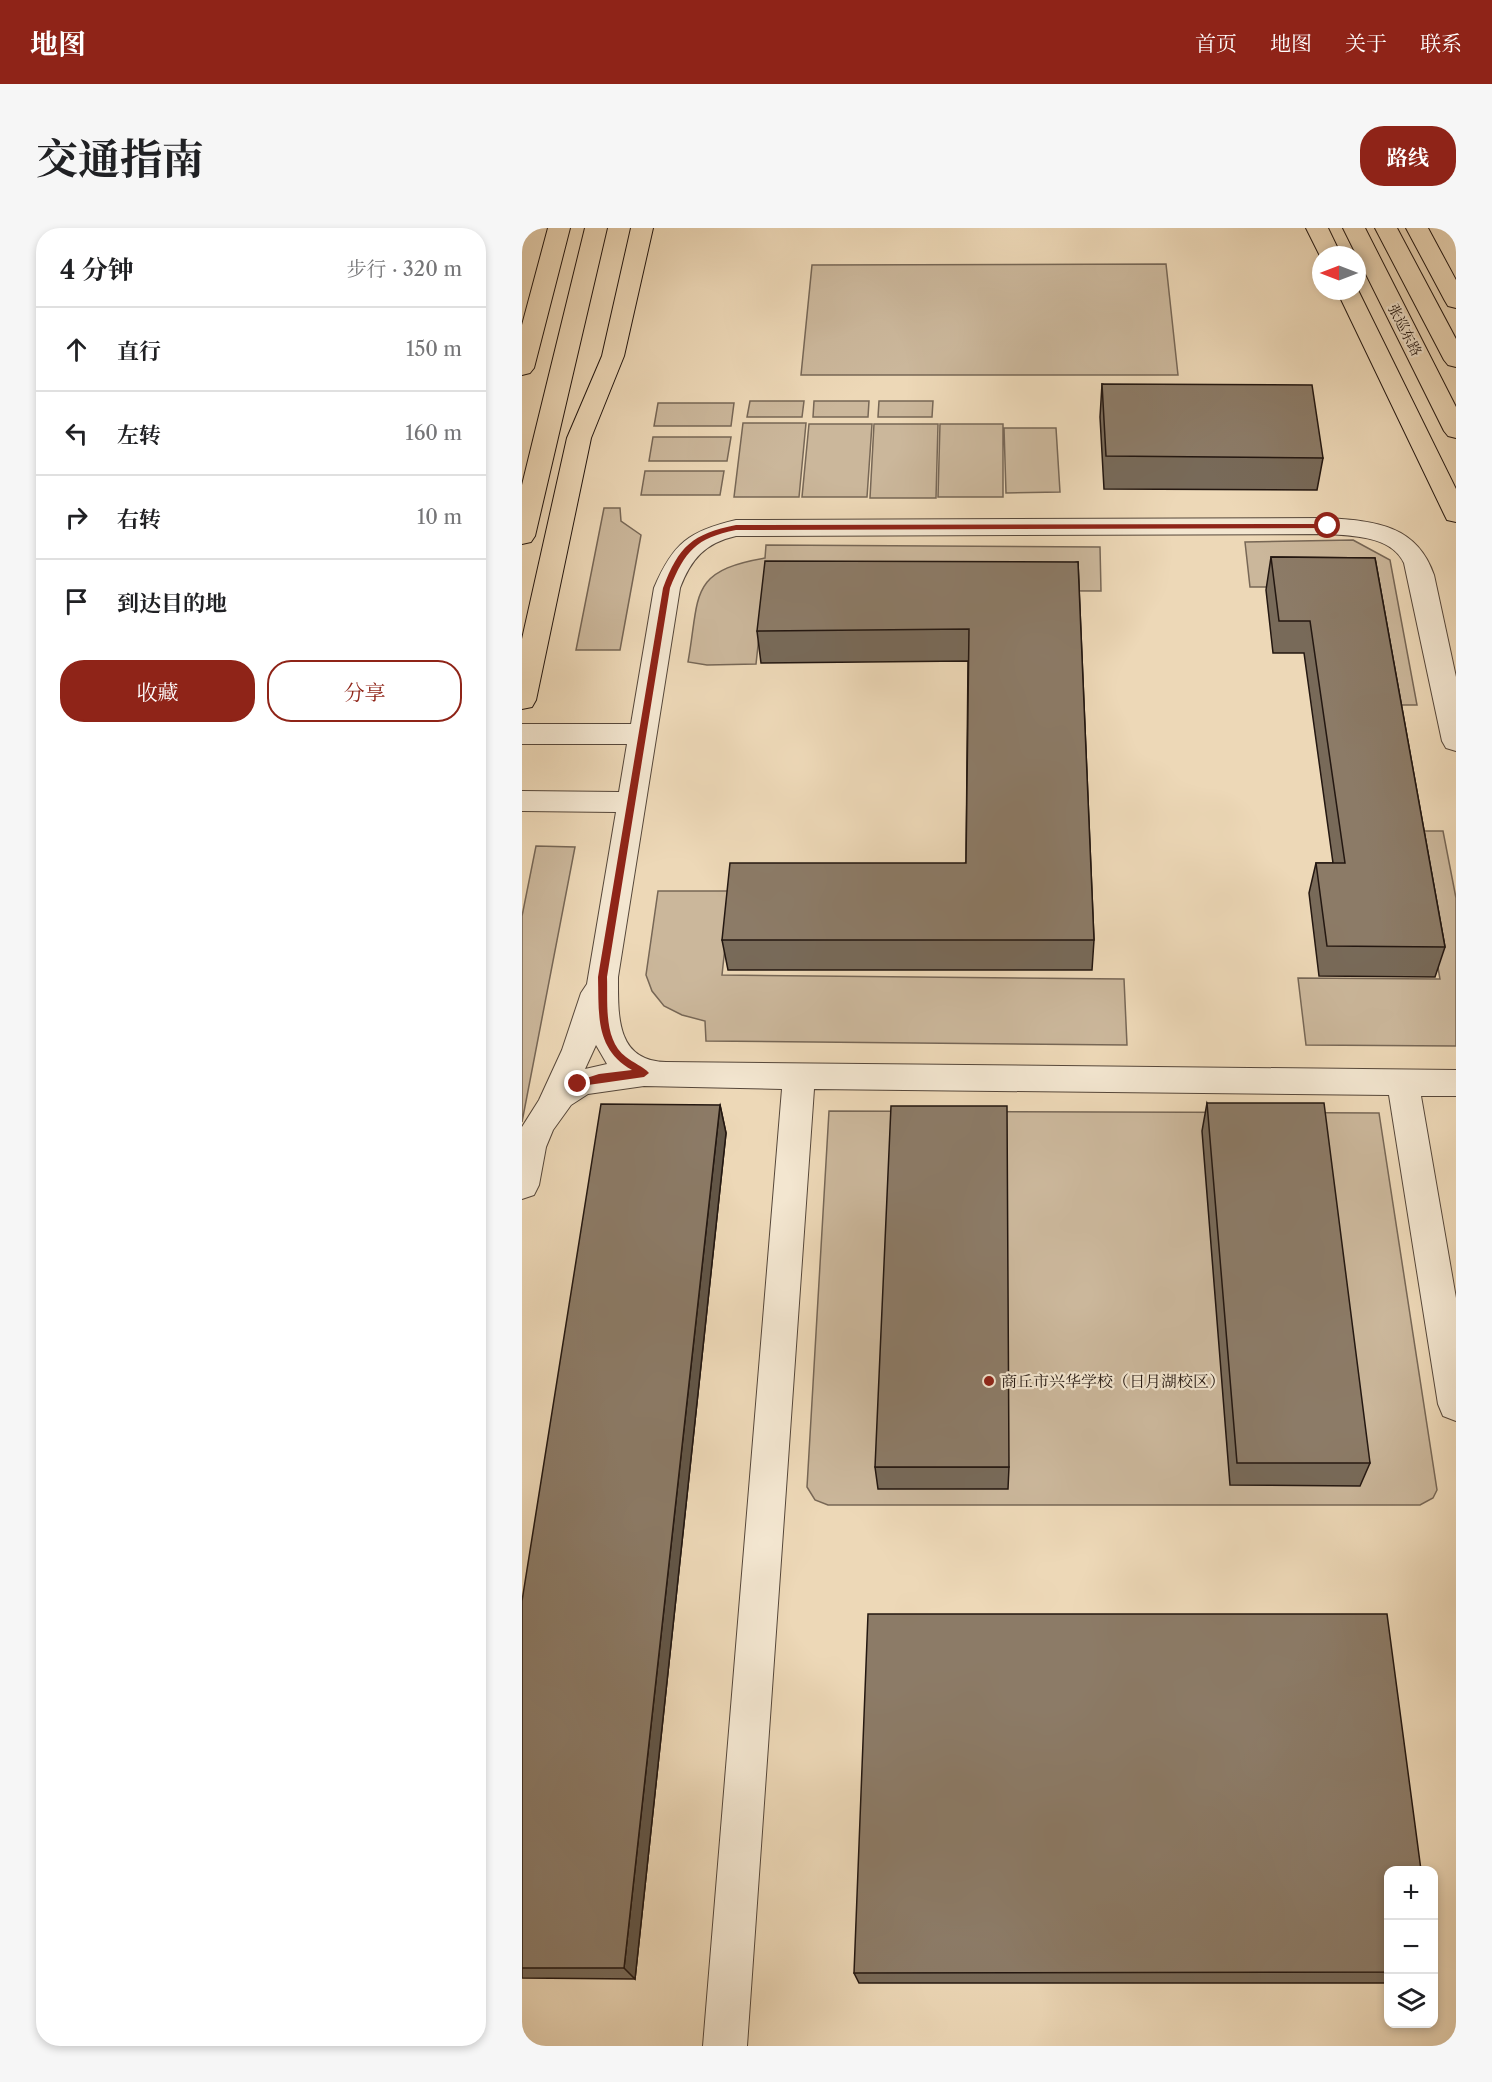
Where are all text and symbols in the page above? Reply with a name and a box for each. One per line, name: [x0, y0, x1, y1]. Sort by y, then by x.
text: 地图: [30, 27, 86, 61]
text: 首页: [1195, 31, 1237, 56]
text: 地图: [1270, 31, 1312, 56]
text: 关于: [1345, 31, 1387, 56]
text: 联系: [1420, 31, 1462, 56]
button: 路线: [1360, 126, 1456, 186]
text: 交通指南: [36, 133, 204, 185]
north arrow: [1312, 246, 1366, 300]
text: 4 分钟: [60, 254, 134, 286]
text: 步行 · 320 m: [347, 257, 462, 281]
street label: 张巡东路: [1384, 301, 1426, 359]
icon: ahead: [60, 333, 93, 366]
text: 150 m: [406, 337, 462, 361]
text: 直行: [117, 338, 161, 365]
icon: left: [60, 417, 93, 450]
text: 160 m: [405, 421, 462, 445]
text: 左转: [117, 422, 161, 449]
icon: right: [60, 501, 93, 534]
text: 10 m: [417, 505, 462, 529]
text: 右转: [117, 506, 161, 533]
route start: [1314, 512, 1340, 538]
icon: arrive: [60, 585, 93, 618]
text: 到达目的地: [117, 590, 227, 617]
button: 收藏: [60, 660, 255, 722]
button: 分享: [267, 660, 462, 722]
route end: [564, 1070, 590, 1096]
place label: 商丘市兴华学校（日月湖校区）: [1001, 1371, 1225, 1391]
marker: 商丘市兴华学校（日月湖校区）: [982, 1374, 996, 1388]
map controls: [1384, 1866, 1438, 2028]
button: +: [1384, 1866, 1438, 1920]
button: −: [1384, 1920, 1438, 1974]
button: layers: [1384, 1974, 1438, 2028]

